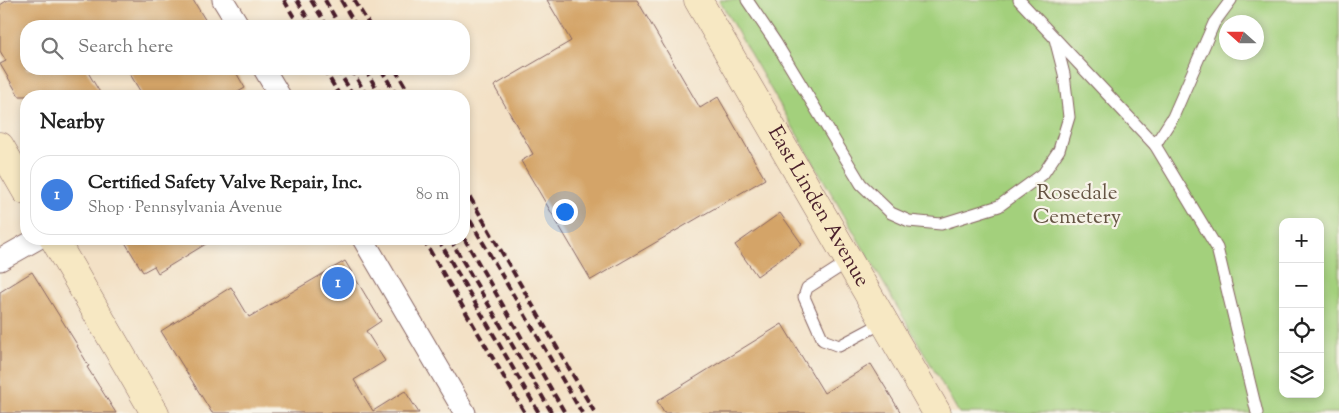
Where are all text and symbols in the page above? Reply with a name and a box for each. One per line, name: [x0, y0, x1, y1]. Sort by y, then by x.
north arrow: [1219, 15, 1264, 60]
search box: [20, 20, 470, 75]
icon: search: [38, 34, 66, 62]
text: Search here: [78, 34, 173, 61]
text: Nearby: [40, 108, 105, 138]
street label: East Linden Avenue: [759, 121, 876, 293]
text: Certified Safety Valve Repair, Inc.: [88, 170, 362, 197]
park label: Rosedale Cemetery: [1033, 179, 1122, 233]
text: 1: [54, 184, 60, 207]
text: 80 m: [416, 184, 449, 207]
text: Shop · Pennsylvania Avenue: [88, 197, 282, 220]
your location: [552, 199, 578, 225]
map controls: [1279, 218, 1324, 398]
button: +: [1279, 218, 1324, 263]
button: −: [1279, 263, 1324, 308]
pin: 1: [322, 264, 354, 302]
button: locate: [1279, 308, 1324, 353]
button: layers: [1279, 353, 1324, 398]

